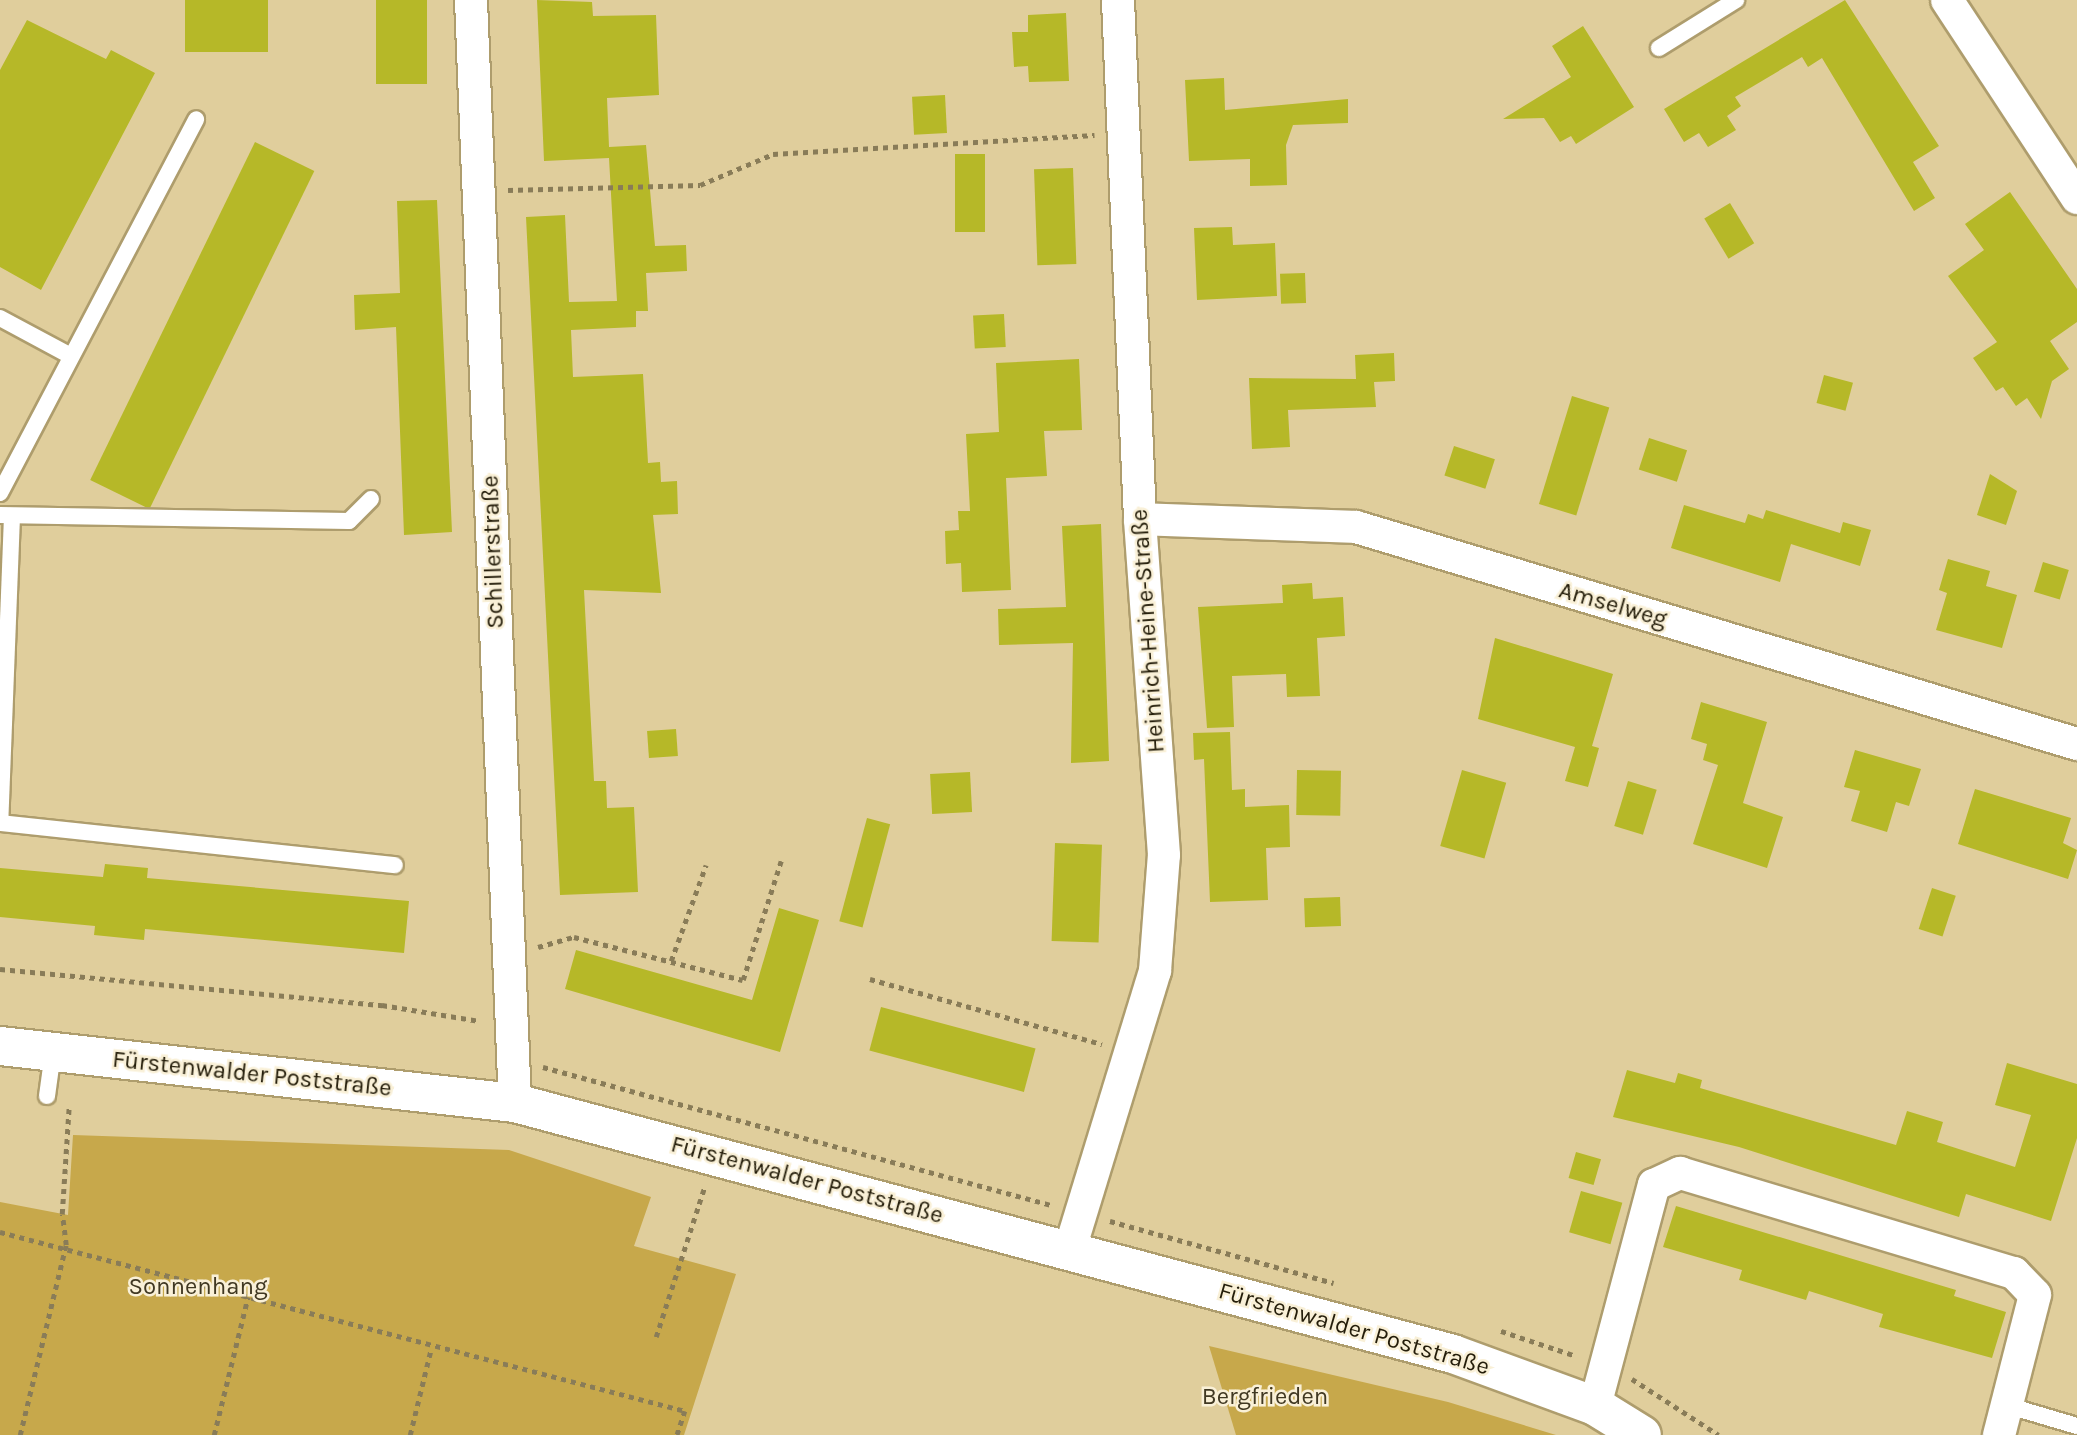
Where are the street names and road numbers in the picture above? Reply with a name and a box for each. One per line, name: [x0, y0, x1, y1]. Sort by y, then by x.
street label: Schillerstraße: [476, 475, 510, 629]
street label: Heinrich-Heine-Straße: [1125, 508, 1171, 754]
street label: Amselweg: [1556, 576, 1670, 634]
street label: Fürstenwalder Poststraße: [111, 1045, 393, 1103]
street label: Fürstenwalder Poststraße: [668, 1130, 946, 1230]
street label: Fürstenwalder Poststraße: [1215, 1276, 1493, 1382]

